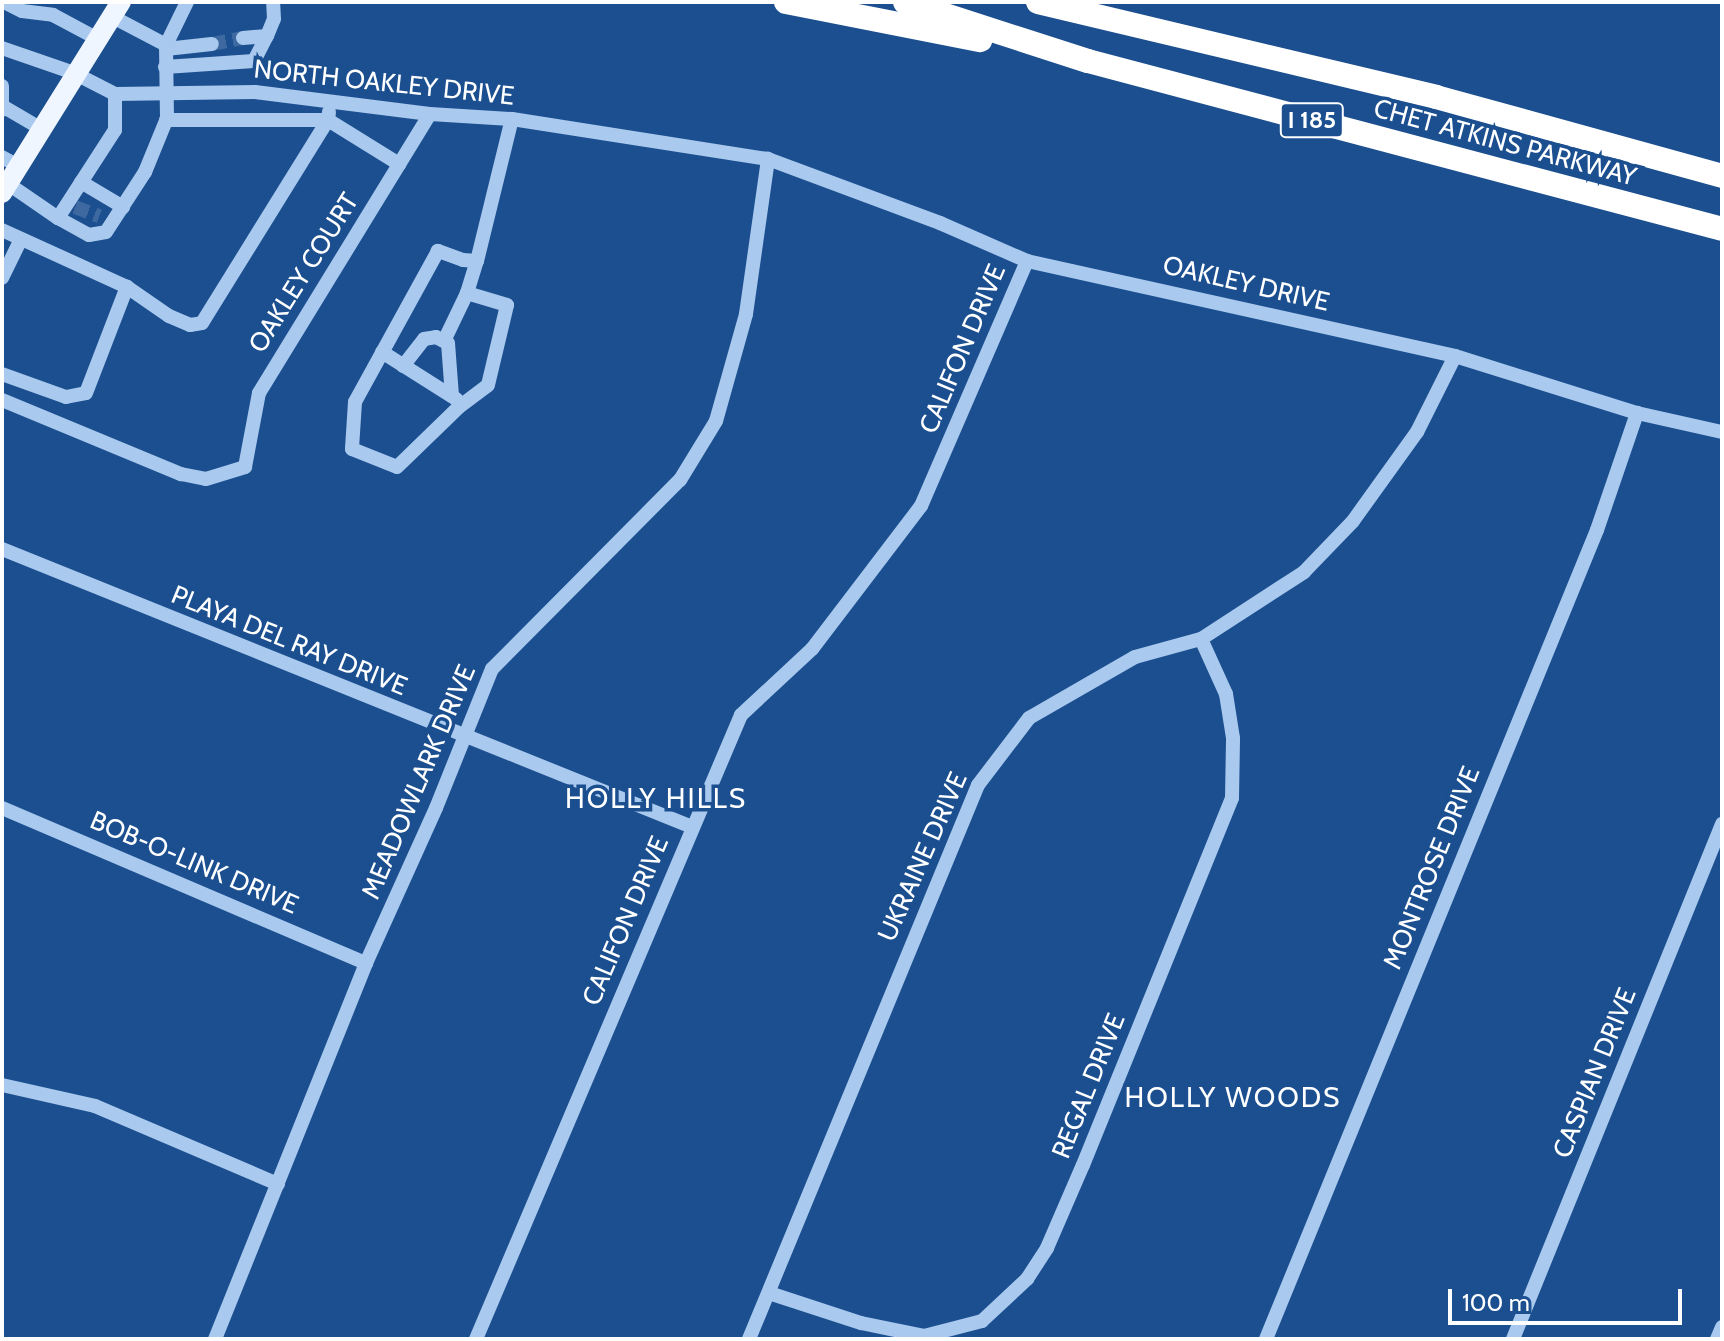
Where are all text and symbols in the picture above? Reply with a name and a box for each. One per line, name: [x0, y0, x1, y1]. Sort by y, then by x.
street label: NORTH OAKLEY DRIVE: [252, 54, 516, 112]
street label: CHET ATKINS PARKWAY: [1370, 93, 1640, 193]
road number: I 185: [1278, 100, 1346, 140]
street label: OAKLEY COURT: [242, 187, 366, 359]
street label: OAKLEY DRIVE: [1160, 250, 1332, 318]
street label: CALIFON DRIVE: [913, 260, 1013, 438]
street label: PLAYA DEL RAY DRIVE: [167, 579, 411, 703]
street label: MEADOWLARK DRIVE: [356, 660, 482, 904]
street label: MONTROSE DRIVE: [1377, 762, 1487, 974]
street label: UKRAINE DRIVE: [872, 768, 974, 946]
district label: HOLLY HILLS: [565, 781, 747, 815]
street label: BOB-O-LINK DRIVE: [85, 805, 303, 921]
street label: CALIFON DRIVE: [576, 832, 676, 1010]
street label: CASPIAN DRIVE: [1547, 984, 1643, 1162]
street label: REGAL DRIVE: [1046, 1009, 1132, 1163]
district label: HOLLY WOODS: [1125, 1080, 1341, 1114]
scale bar: [1452, 1273, 1686, 1323]
text: 100 m: [1462, 1288, 1530, 1317]

